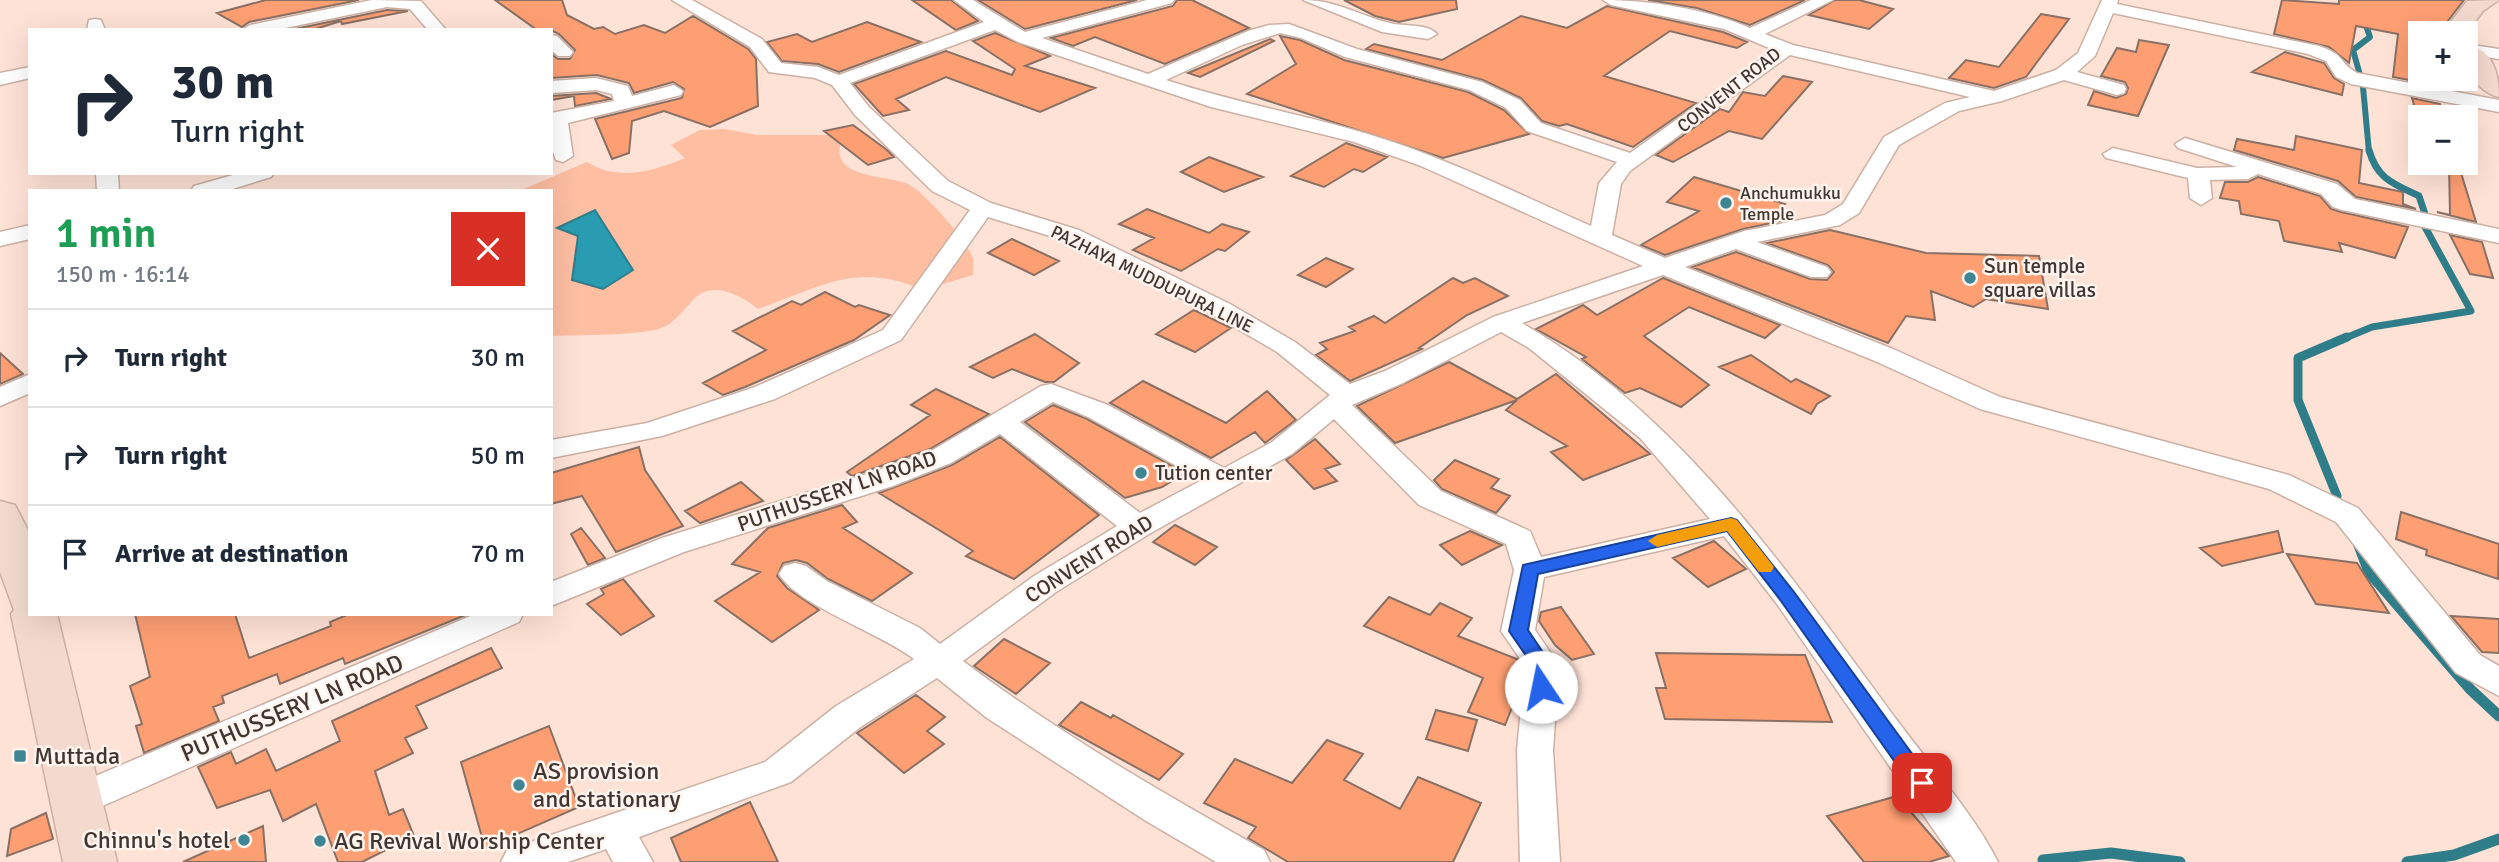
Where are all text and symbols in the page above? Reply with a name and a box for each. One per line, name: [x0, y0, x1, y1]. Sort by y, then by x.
map controls: [2408, 21, 2478, 175]
button: +: [2408, 21, 2478, 91]
street label: CONVENT ROAD: [1673, 43, 1785, 137]
text: 30 m: [171, 52, 274, 112]
icon: right: [56, 56, 147, 147]
button: −: [2408, 105, 2478, 175]
text: Turn right: [171, 112, 304, 151]
place label: Anchumukku Temple: [1740, 182, 1841, 225]
marker: Anchumukku Temple: [1718, 195, 1734, 211]
text: 1 min: [56, 208, 157, 259]
button: close: [451, 212, 525, 286]
street label: PAZHAYA MUDDUPURA LINE: [1047, 220, 1257, 338]
place label: Sun temple square villas: [1984, 253, 2096, 303]
text: 150 m · 16:14: [56, 260, 190, 289]
marker: Sun temple square villas: [1962, 270, 1978, 286]
icon: right: [56, 339, 94, 377]
text: Turn right: [115, 342, 227, 374]
text: 30 m: [470, 342, 525, 374]
icon: right: [56, 437, 94, 475]
text: Turn right: [115, 440, 227, 472]
text: 50 m: [470, 440, 525, 472]
street label: PUTHUSSERY LN ROAD: [734, 445, 940, 537]
place label: Tution center: [1155, 460, 1273, 486]
marker: Tution center: [1133, 465, 1149, 481]
street label: CONVENT ROAD: [1020, 509, 1158, 609]
icon: arrive: [56, 535, 94, 573]
text: Arrive at destination: [115, 538, 348, 570]
text: 70 m: [470, 538, 525, 570]
street label: PUTHUSSERY LN ROAD: [176, 648, 408, 768]
position arrow: [1504, 650, 1578, 724]
place label: Muttada: [34, 741, 120, 771]
marker: Muttada: [12, 748, 28, 764]
pin: [1892, 753, 1952, 813]
place label: AS provision and stationary: [533, 756, 681, 814]
icon: arrive: [1903, 764, 1941, 802]
marker: AS provision and stationary: [511, 777, 527, 793]
place label: Chinnu's hotel: [83, 825, 230, 855]
place label: AG Revival Worship Center: [334, 826, 605, 856]
marker: Chinnu's hotel: [236, 832, 252, 848]
marker: AG Revival Worship Center: [312, 833, 328, 849]

